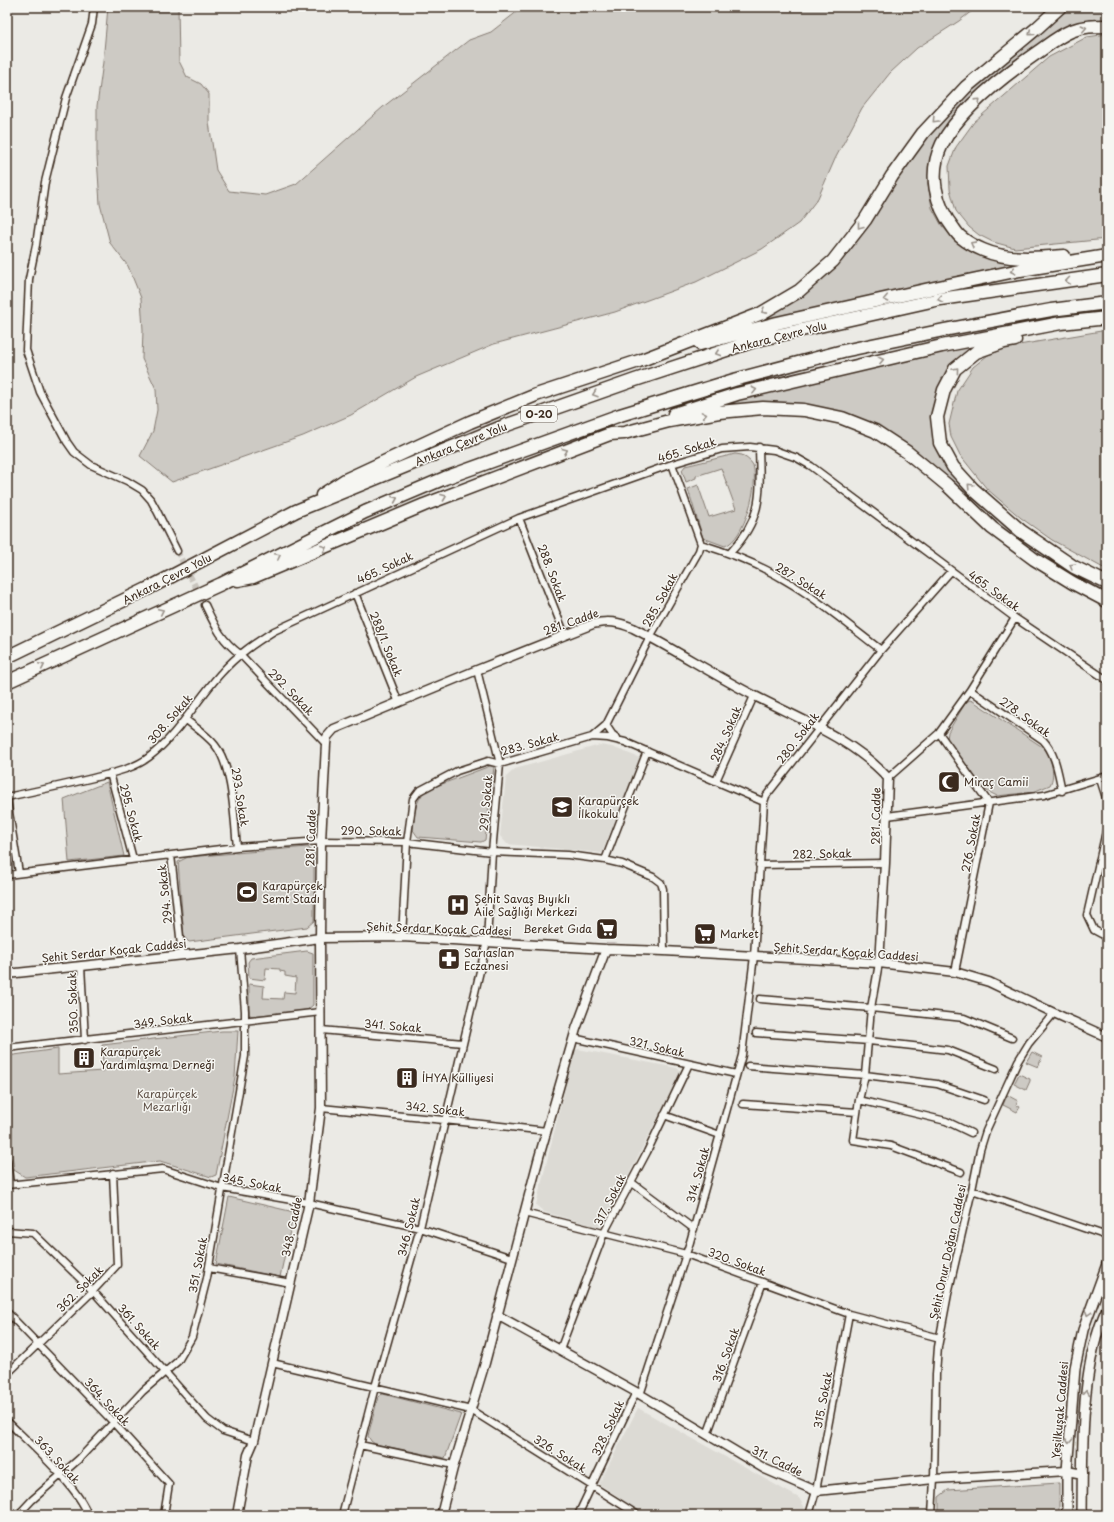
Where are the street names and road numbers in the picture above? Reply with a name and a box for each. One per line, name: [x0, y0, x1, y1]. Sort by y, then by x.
street label: Ankara Çevre Yolu: [729, 316, 828, 357]
road number: O-20: [521, 406, 557, 422]
street label: Ankara Çevre Yolu: [412, 417, 509, 470]
street label: 465. Sokak: [656, 432, 719, 466]
street label: 288. Sokak: [534, 542, 571, 605]
street label: 465. Sokak: [354, 547, 416, 588]
street label: Ankara Çevre Yolu: [119, 549, 214, 608]
street label: 287. Sokak: [772, 558, 831, 604]
street label: 465. Sokak: [965, 566, 1024, 616]
street label: 285. Sokak: [638, 569, 682, 630]
street label: 281. Cadde: [541, 604, 601, 639]
street label: 288/1. Sokak: [366, 609, 408, 680]
street label: 292. Sokak: [264, 664, 319, 720]
street label: 308. Sokak: [143, 689, 197, 747]
street label: 278. Sokak: [996, 692, 1055, 741]
street label: 284. Sokak: [706, 702, 746, 765]
street label: 280. Sokak: [772, 708, 824, 767]
street label: 283. Sokak: [499, 727, 562, 759]
street label: 293. Sokak: [227, 766, 254, 828]
street label: 291. Sokak: [475, 773, 496, 832]
street label: 295. Sokak: [116, 782, 148, 844]
street label: 281. Cadde: [866, 787, 885, 845]
street label: 281. Cadde: [301, 809, 320, 867]
street label: 276. Sokak: [956, 811, 985, 874]
street label: 290. Sokak: [340, 821, 402, 840]
street label: 282. Sokak: [792, 844, 853, 863]
street label: 294. Sokak: [153, 863, 176, 925]
street label: Şehit Serdar Koçak Caddesi: [366, 917, 512, 940]
street label: Şehit Serdar Koçak Caddesi: [41, 934, 187, 967]
street label: Şehit Serdar Koçak Caddesi: [773, 938, 919, 965]
street label: 350. Sokak: [63, 971, 82, 1034]
street label: 349. Sokak: [132, 1008, 194, 1033]
street label: 341. Sokak: [363, 1015, 423, 1037]
street label: 321. Sokak: [628, 1032, 687, 1061]
street label: 342. Sokak: [404, 1097, 467, 1120]
street label: 314. Sokak: [681, 1144, 714, 1205]
street label: 345. Sokak: [221, 1168, 284, 1197]
street label: 317. Sokak: [589, 1170, 630, 1229]
street label: Şehit Onur Doğan Caddesi: [925, 1182, 970, 1321]
street label: 348. Cadde: [277, 1195, 306, 1259]
street label: 346. Sokak: [393, 1195, 424, 1258]
street label: 351. Sokak: [184, 1235, 211, 1295]
street label: 320. Sokak: [706, 1243, 769, 1280]
street label: 362. Sokak: [52, 1261, 107, 1316]
street label: 361. Sokak: [114, 1300, 165, 1354]
street label: 316. Sokak: [708, 1324, 744, 1385]
street label: Yeşilkuşak Caddesi: [1047, 1361, 1072, 1459]
street label: 315. Sokak: [809, 1369, 836, 1430]
street label: 364. Sokak: [81, 1374, 135, 1430]
street label: 328. Sokak: [587, 1396, 628, 1459]
street label: 326. Sokak: [530, 1430, 591, 1477]
street label: 363. Sokak: [31, 1432, 85, 1488]
street label: 311. Cadde: [749, 1441, 806, 1480]

